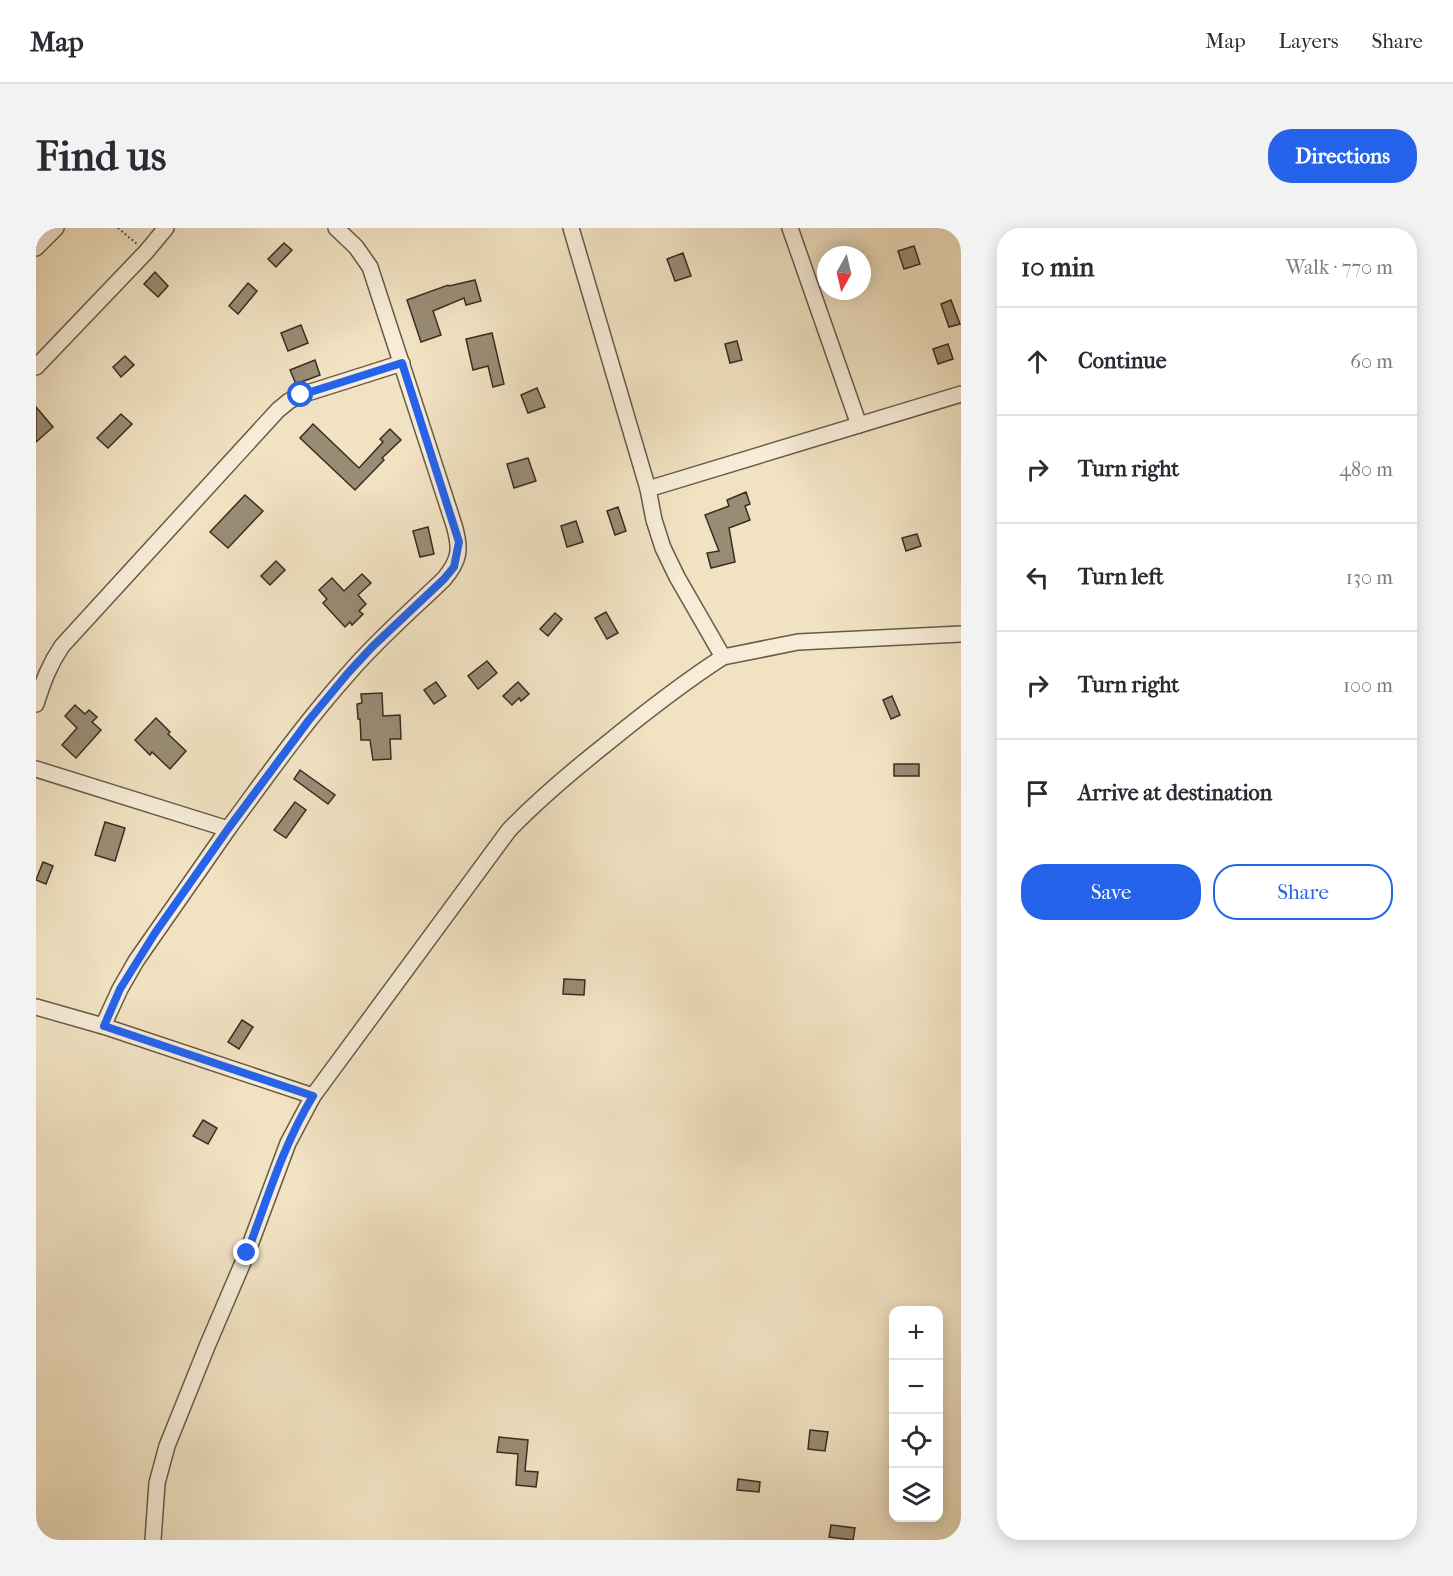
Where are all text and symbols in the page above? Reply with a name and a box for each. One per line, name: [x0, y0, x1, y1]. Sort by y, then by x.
text: Map: [30, 25, 84, 58]
text: Map: [1205, 29, 1246, 53]
text: Layers: [1279, 29, 1338, 53]
text: Share: [1371, 29, 1423, 53]
button: Directions: [1268, 129, 1417, 183]
text: Find us: [36, 132, 166, 181]
north arrow: [817, 246, 871, 300]
text: 10 min: [1021, 252, 1094, 283]
text: Walk · 770 m: [1286, 256, 1393, 279]
icon: ahead: [1021, 345, 1054, 378]
text: Continue: [1078, 348, 1167, 374]
text: 60 m: [1350, 350, 1393, 373]
route start: [287, 381, 313, 407]
icon: right: [1021, 453, 1054, 486]
text: Turn right: [1078, 456, 1179, 482]
text: 480 m: [1339, 458, 1393, 481]
icon: left: [1021, 561, 1054, 594]
text: Turn left: [1078, 564, 1164, 590]
text: 130 m: [1346, 566, 1393, 589]
icon: right: [1021, 669, 1054, 702]
text: Turn right: [1078, 672, 1179, 698]
text: 100 m: [1343, 674, 1393, 697]
icon: arrive: [1021, 777, 1054, 810]
text: Arrive at destination: [1078, 780, 1272, 806]
button: Save: [1021, 864, 1201, 920]
button: Share: [1213, 864, 1393, 920]
route end: [233, 1239, 259, 1265]
map controls: [889, 1306, 943, 1522]
button: +: [889, 1306, 943, 1360]
button: −: [889, 1360, 943, 1414]
button: locate: [889, 1414, 943, 1468]
button: layers: [889, 1468, 943, 1522]

